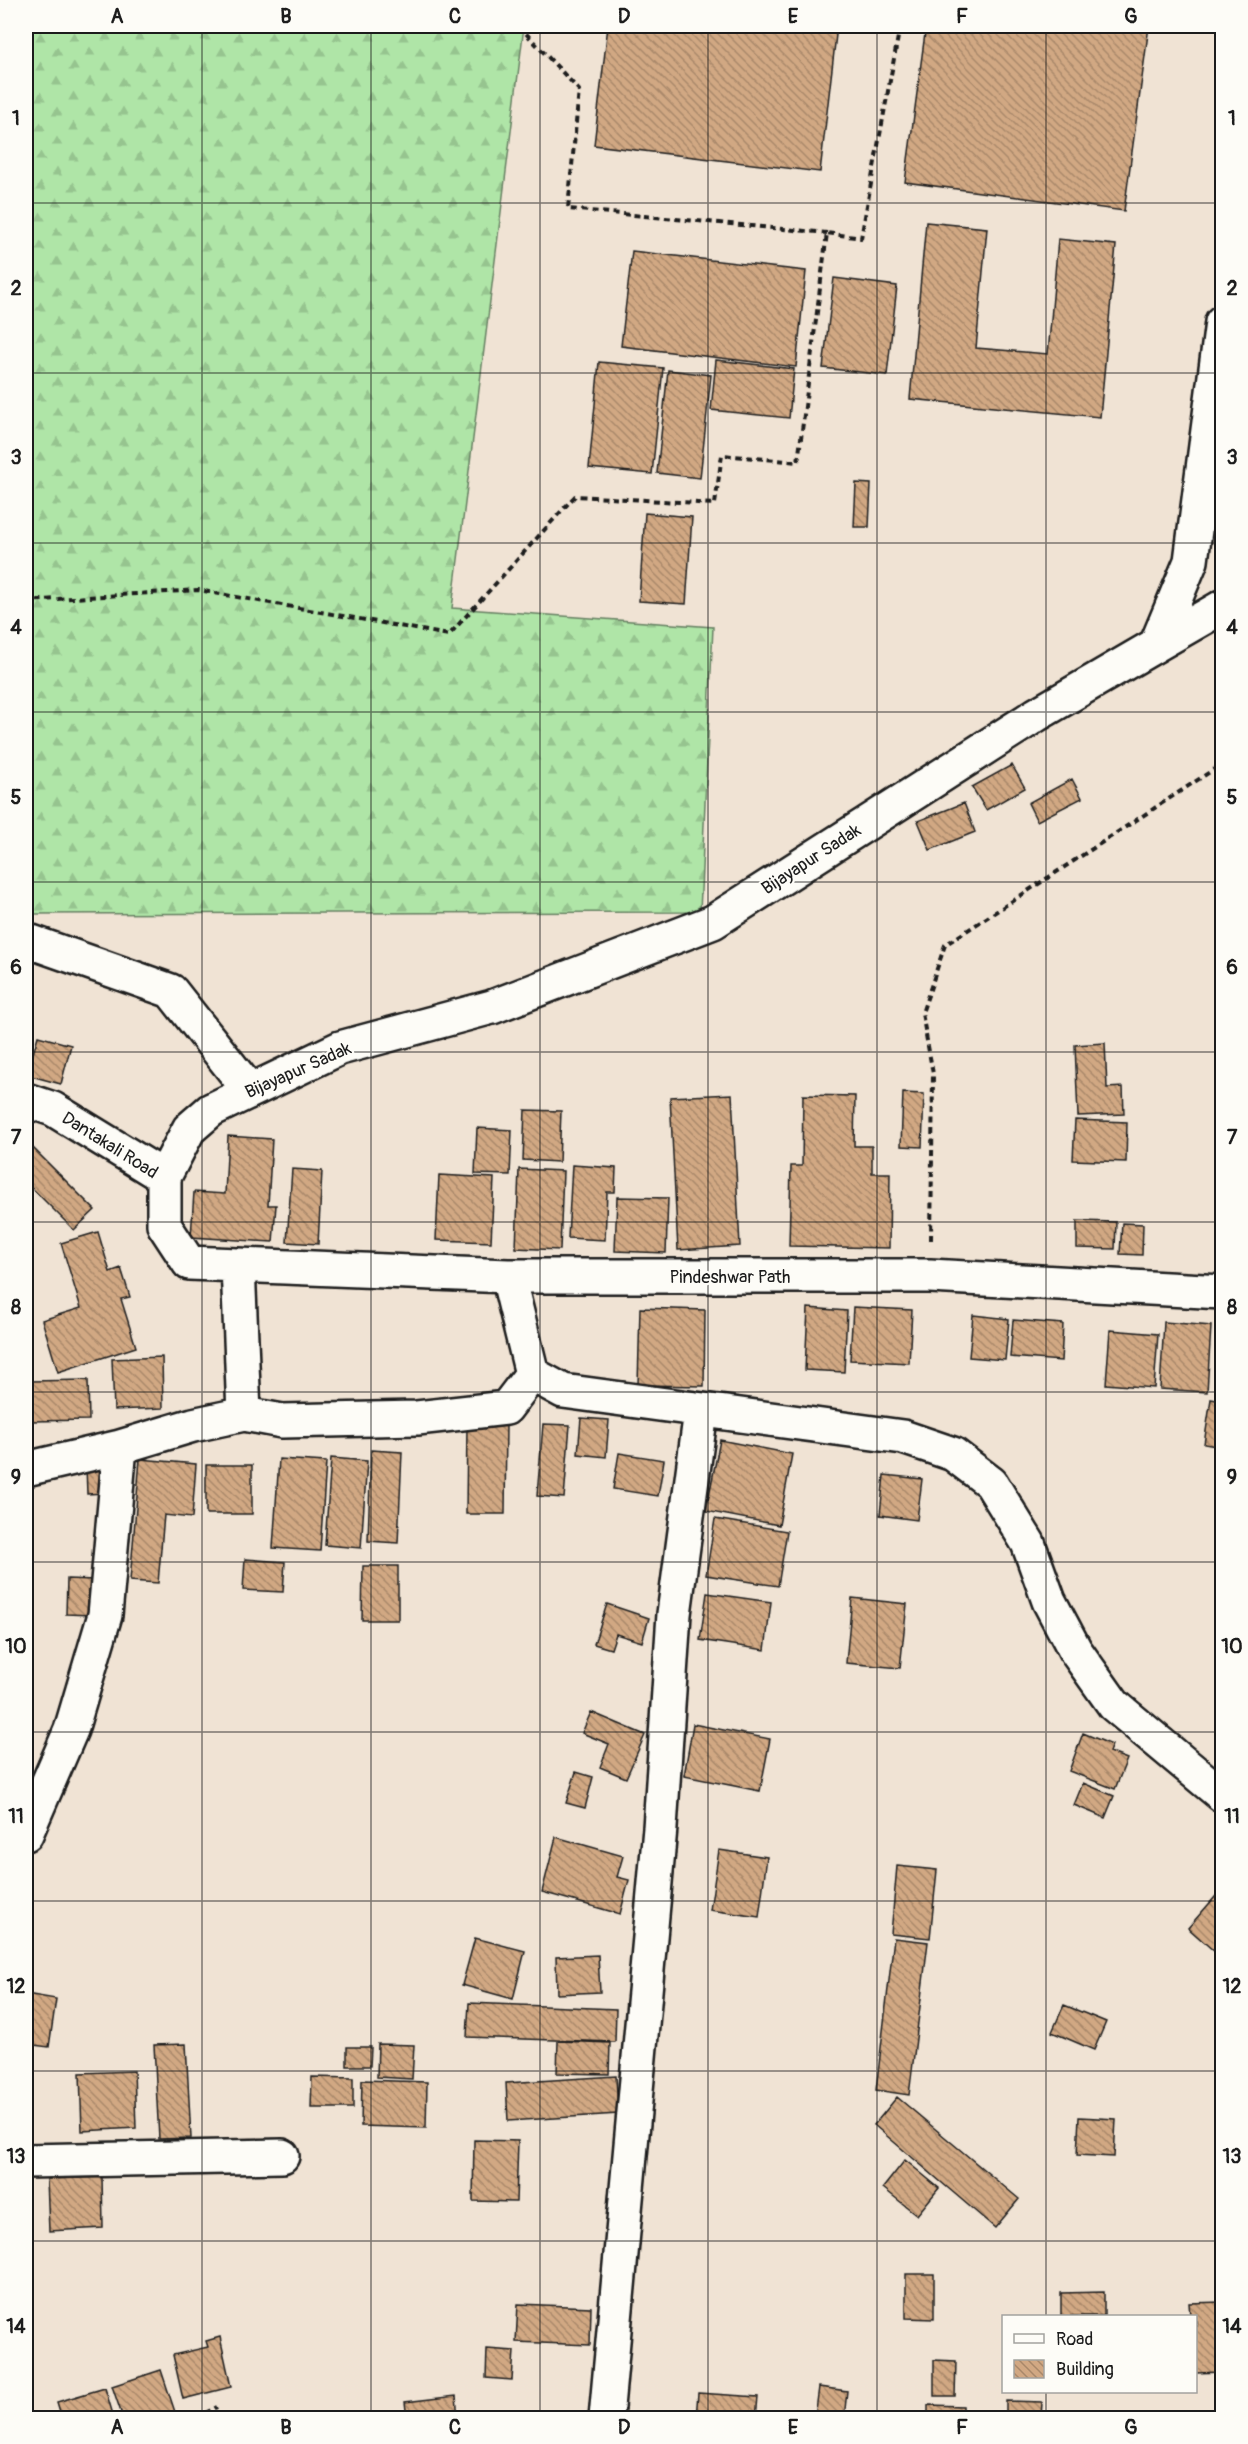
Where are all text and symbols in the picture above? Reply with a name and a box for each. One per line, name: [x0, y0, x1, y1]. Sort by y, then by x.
text: A: [111, 4, 124, 29]
text: B: [280, 4, 292, 29]
text: C: [449, 4, 461, 29]
text: D: [618, 4, 631, 29]
text: E: [788, 4, 799, 29]
text: F: [956, 4, 968, 29]
text: G: [1124, 4, 1138, 29]
text: 1: [12, 106, 20, 131]
text: 1: [1228, 106, 1236, 131]
text: 2: [10, 276, 22, 301]
text: 2: [1226, 276, 1238, 301]
text: 3: [10, 445, 22, 470]
text: 3: [1226, 445, 1238, 470]
text: 4: [10, 615, 22, 640]
text: 4: [1226, 615, 1238, 640]
text: 5: [11, 785, 22, 810]
text: 5: [1227, 785, 1238, 810]
street label: Bijayapur Sadak: [757, 819, 866, 900]
text: 6: [10, 955, 22, 980]
text: 6: [1226, 955, 1238, 980]
street label: Bijayapur Sadak: [242, 1037, 355, 1104]
street label: Dantakali Road: [57, 1107, 162, 1184]
text: 7: [11, 1125, 22, 1150]
text: 7: [1227, 1125, 1238, 1150]
street label: Pindeshwar Path: [669, 1266, 791, 1289]
text: 8: [11, 1295, 21, 1320]
text: 8: [1227, 1295, 1237, 1320]
text: 9: [11, 1465, 21, 1490]
text: 9: [1227, 1465, 1237, 1490]
text: 10: [5, 1634, 27, 1659]
text: 10: [1221, 1634, 1243, 1659]
text: 11: [8, 1804, 24, 1829]
text: 11: [1224, 1804, 1240, 1829]
text: 12: [7, 1974, 26, 1999]
text: 12: [1223, 1974, 1242, 1999]
text: 13: [7, 2144, 25, 2169]
text: 13: [1223, 2144, 1241, 2169]
text: 14: [6, 2314, 26, 2339]
text: 14: [1222, 2314, 1242, 2339]
legend: [1002, 2315, 1197, 2393]
text: Road: [1056, 2328, 1093, 2351]
text: Building: [1056, 2358, 1114, 2381]
text: A: [111, 2415, 124, 2440]
text: B: [280, 2415, 292, 2440]
text: C: [449, 2415, 461, 2440]
text: D: [618, 2415, 631, 2440]
text: E: [788, 2415, 799, 2440]
text: F: [956, 2415, 968, 2440]
text: G: [1124, 2415, 1138, 2440]

